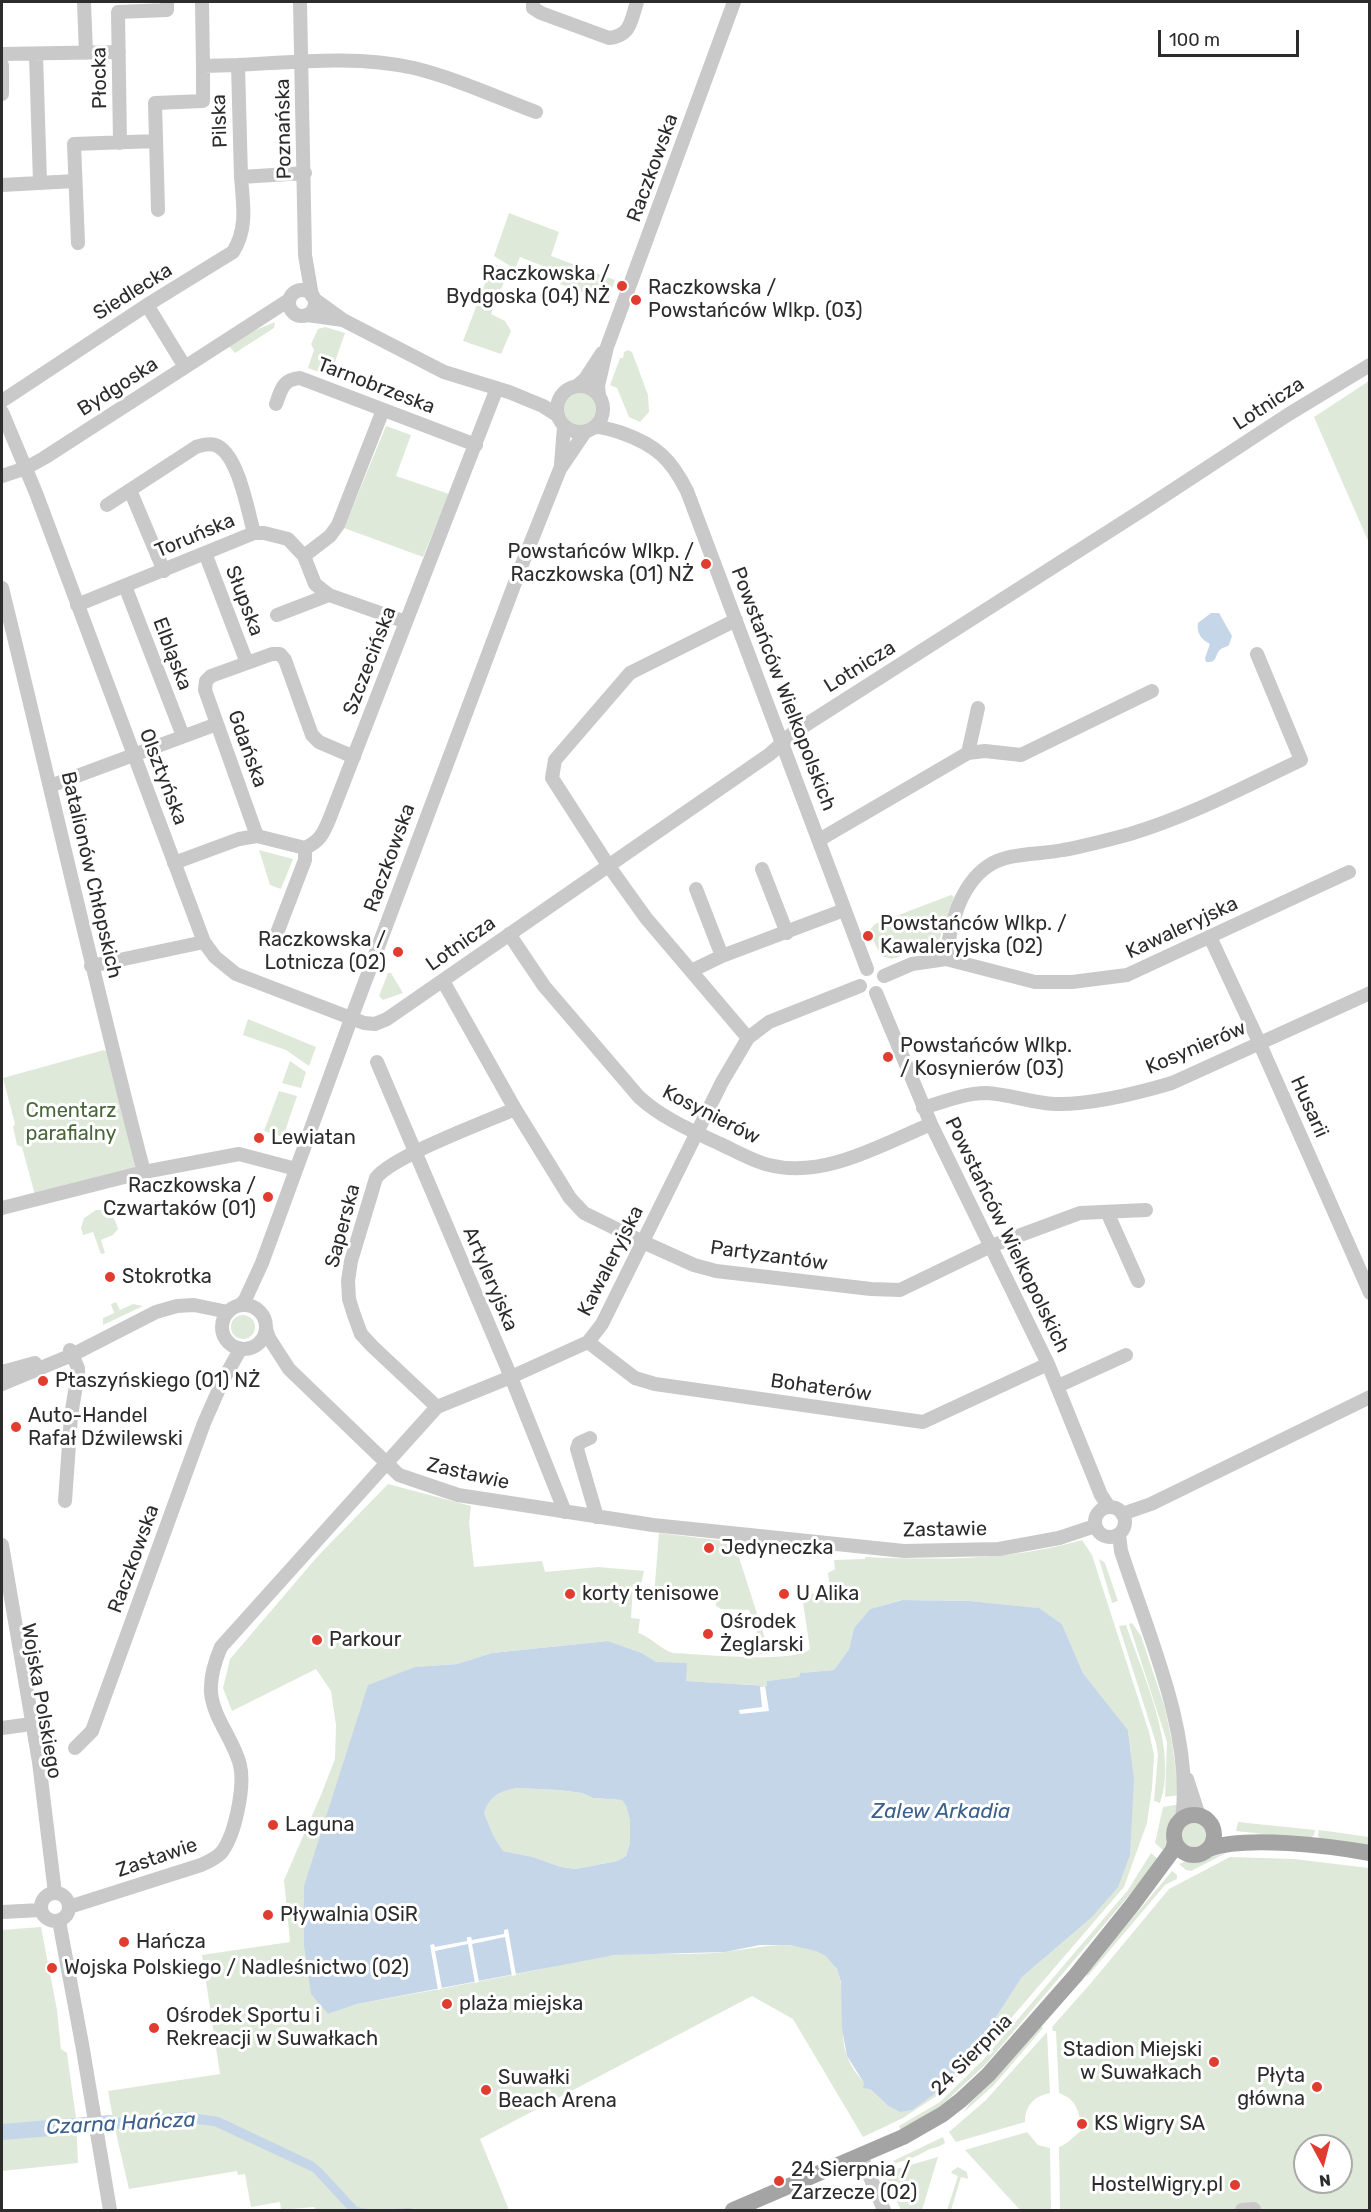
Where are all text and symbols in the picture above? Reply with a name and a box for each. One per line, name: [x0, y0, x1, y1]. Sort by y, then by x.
scale bar: [1161, 18, 1302, 56]
text: 100 m: [1169, 29, 1220, 51]
street label: Płocka: [87, 47, 113, 109]
street label: Poznańska: [271, 78, 297, 180]
street label: Pilska: [207, 94, 233, 148]
street label: Raczkowska: [622, 111, 684, 225]
street label: Siedlecka: [89, 258, 177, 326]
place label: Raczkowska / Bydgoska (04) NŻ: [446, 262, 610, 309]
place label: Raczkowska / Powstańców Wlkp. (03): [648, 276, 863, 323]
marker: Raczkowska / Bydgoska (04) NŻ: [615, 279, 629, 293]
marker: Raczkowska / Powstańców Wlkp. (03): [629, 293, 643, 307]
street label: Bydgoska: [73, 352, 163, 422]
street label: Tarnobrzeska: [314, 353, 438, 419]
street label: Lotnicza: [1229, 372, 1309, 436]
street label: Toruńska: [152, 508, 238, 564]
place label: Powstańców Wlkp. / Raczkowska (01) NŻ: [507, 540, 694, 587]
marker: Powstańców Wlkp. / Raczkowska (01) NŻ: [699, 557, 713, 571]
street label: Słupska: [220, 562, 268, 640]
street label: Powstańców Wielkopolskich: [725, 564, 841, 814]
street label: Szczecińska: [338, 603, 402, 719]
street label: Elbląska: [147, 614, 197, 694]
street label: Lotnicza: [820, 636, 900, 698]
street label: Gdańska: [222, 707, 272, 791]
street label: Olsztyńska: [134, 725, 192, 829]
street label: Batalionów Chłopskich: [56, 769, 126, 981]
street label: Raczkowska: [359, 801, 421, 915]
street label: Kawaleryjska: [1122, 892, 1242, 964]
street label: Lotnicza: [422, 911, 500, 977]
place label: Powstańców Wlkp. / Kawaleryjska (02): [880, 912, 1067, 959]
place label: Raczkowska / Lotnicza (02): [258, 928, 386, 975]
marker: Powstańców Wlkp. / Kawaleryjska (02): [861, 929, 875, 943]
marker: Raczkowska / Lotnicza (02): [391, 945, 405, 959]
street label: Kosynierów: [1142, 1016, 1250, 1080]
place label: Powstańców Wlkp. / Kosynierów (03): [900, 1034, 1072, 1081]
marker: Powstańców Wlkp. / Kosynierów (03): [881, 1050, 895, 1064]
street label: Husarii: [1285, 1073, 1333, 1141]
street label: Kosynierów: [658, 1080, 764, 1150]
park label: Cmentarz parafialny: [25, 1099, 117, 1146]
street label: Powstańców Wielkopolskich: [939, 1113, 1075, 1357]
place label: Lewiatan: [271, 1126, 356, 1150]
marker: Lewiatan: [252, 1131, 266, 1145]
place label: Raczkowska / Czwartaków (01): [103, 1174, 256, 1221]
street label: Saperska: [320, 1182, 366, 1270]
marker: Raczkowska / Czwartaków (01): [261, 1190, 275, 1204]
street label: Kawaleryjska: [573, 1202, 649, 1320]
street label: Artyleryjska: [457, 1223, 523, 1335]
street label: Partyzantów: [709, 1236, 829, 1276]
place label: Stokrotka: [122, 1265, 212, 1289]
marker: Stokrotka: [103, 1270, 117, 1284]
place label: Ptaszyńskiego (01) NŻ: [55, 1369, 260, 1393]
street label: Bohaterów: [769, 1369, 873, 1407]
marker: Ptaszyńskiego (01) NŻ: [36, 1374, 50, 1388]
place label: Auto-Handel Rafał Dźwilewski: [28, 1404, 183, 1451]
marker: Auto-Handel Rafał Dźwilewski: [9, 1420, 23, 1434]
street label: Zastawie: [424, 1453, 512, 1495]
street label: Raczkowska: [103, 1502, 165, 1616]
street label: Zastawie: [903, 1517, 987, 1543]
place label: Jedyneczka: [721, 1536, 834, 1560]
marker: Jedyneczka: [702, 1541, 716, 1555]
place label: korty tenisowe: [582, 1582, 719, 1606]
place label: U Alika: [796, 1582, 859, 1606]
marker: korty tenisowe: [563, 1587, 577, 1601]
marker: U Alika: [777, 1587, 791, 1601]
place label: Ośrodek Żeglarski: [720, 1610, 804, 1657]
street label: Wojska Polskiego: [16, 1621, 66, 1781]
marker: Ośrodek Żeglarski: [701, 1627, 715, 1641]
place label: Parkour: [329, 1628, 401, 1652]
marker: Parkour: [310, 1633, 324, 1647]
water label: Zalew Arkadia: [872, 1799, 1010, 1825]
place label: Laguna: [285, 1813, 354, 1837]
marker: Laguna: [266, 1818, 280, 1832]
street label: Zastawie: [113, 1833, 201, 1883]
place label: Pływalnia OSiR: [280, 1903, 418, 1927]
marker: Pływalnia OSiR: [261, 1908, 275, 1922]
place label: Hańcza: [136, 1930, 206, 1954]
marker: Hańcza: [117, 1935, 131, 1949]
place label: Wojska Polskiego / Nadleśnictwo (02): [64, 1956, 409, 1980]
marker: Wojska Polskiego / Nadleśnictwo (02): [45, 1961, 59, 1975]
place label: plaża miejska: [459, 1992, 583, 2016]
marker: plaża miejska: [440, 1997, 454, 2011]
place label: Ośrodek Sportu i Rekreacji w Suwałkach: [166, 2004, 378, 2051]
street label: 24 Sierpnia: [926, 2009, 1018, 2101]
marker: Ośrodek Sportu i Rekreacji w Suwałkach: [147, 2021, 161, 2035]
place label: Stadion Miejski w Suwałkach: [1063, 2038, 1202, 2085]
marker: Stadion Miejski w Suwałkach: [1207, 2055, 1221, 2069]
place label: Płyta główna: [1237, 2064, 1305, 2111]
place label: Suwałki Beach Arena: [498, 2066, 617, 2113]
marker: Płyta główna: [1310, 2080, 1324, 2094]
marker: Suwałki Beach Arena: [479, 2083, 493, 2097]
water label: Czarna Hańcza: [46, 2107, 196, 2141]
place label: KS Wigry SA: [1094, 2112, 1205, 2136]
marker: KS Wigry SA: [1075, 2117, 1089, 2131]
north arrow: [1293, 2134, 1353, 2194]
place label: 24 Sierpnia / Zarzecze (02): [791, 2158, 917, 2205]
text: N: [1318, 2170, 1332, 2191]
place label: HostelWigry.pl: [1091, 2173, 1223, 2197]
marker: 24 Sierpnia / Zarzecze (02): [772, 2174, 786, 2188]
marker: HostelWigry.pl: [1228, 2178, 1242, 2192]

